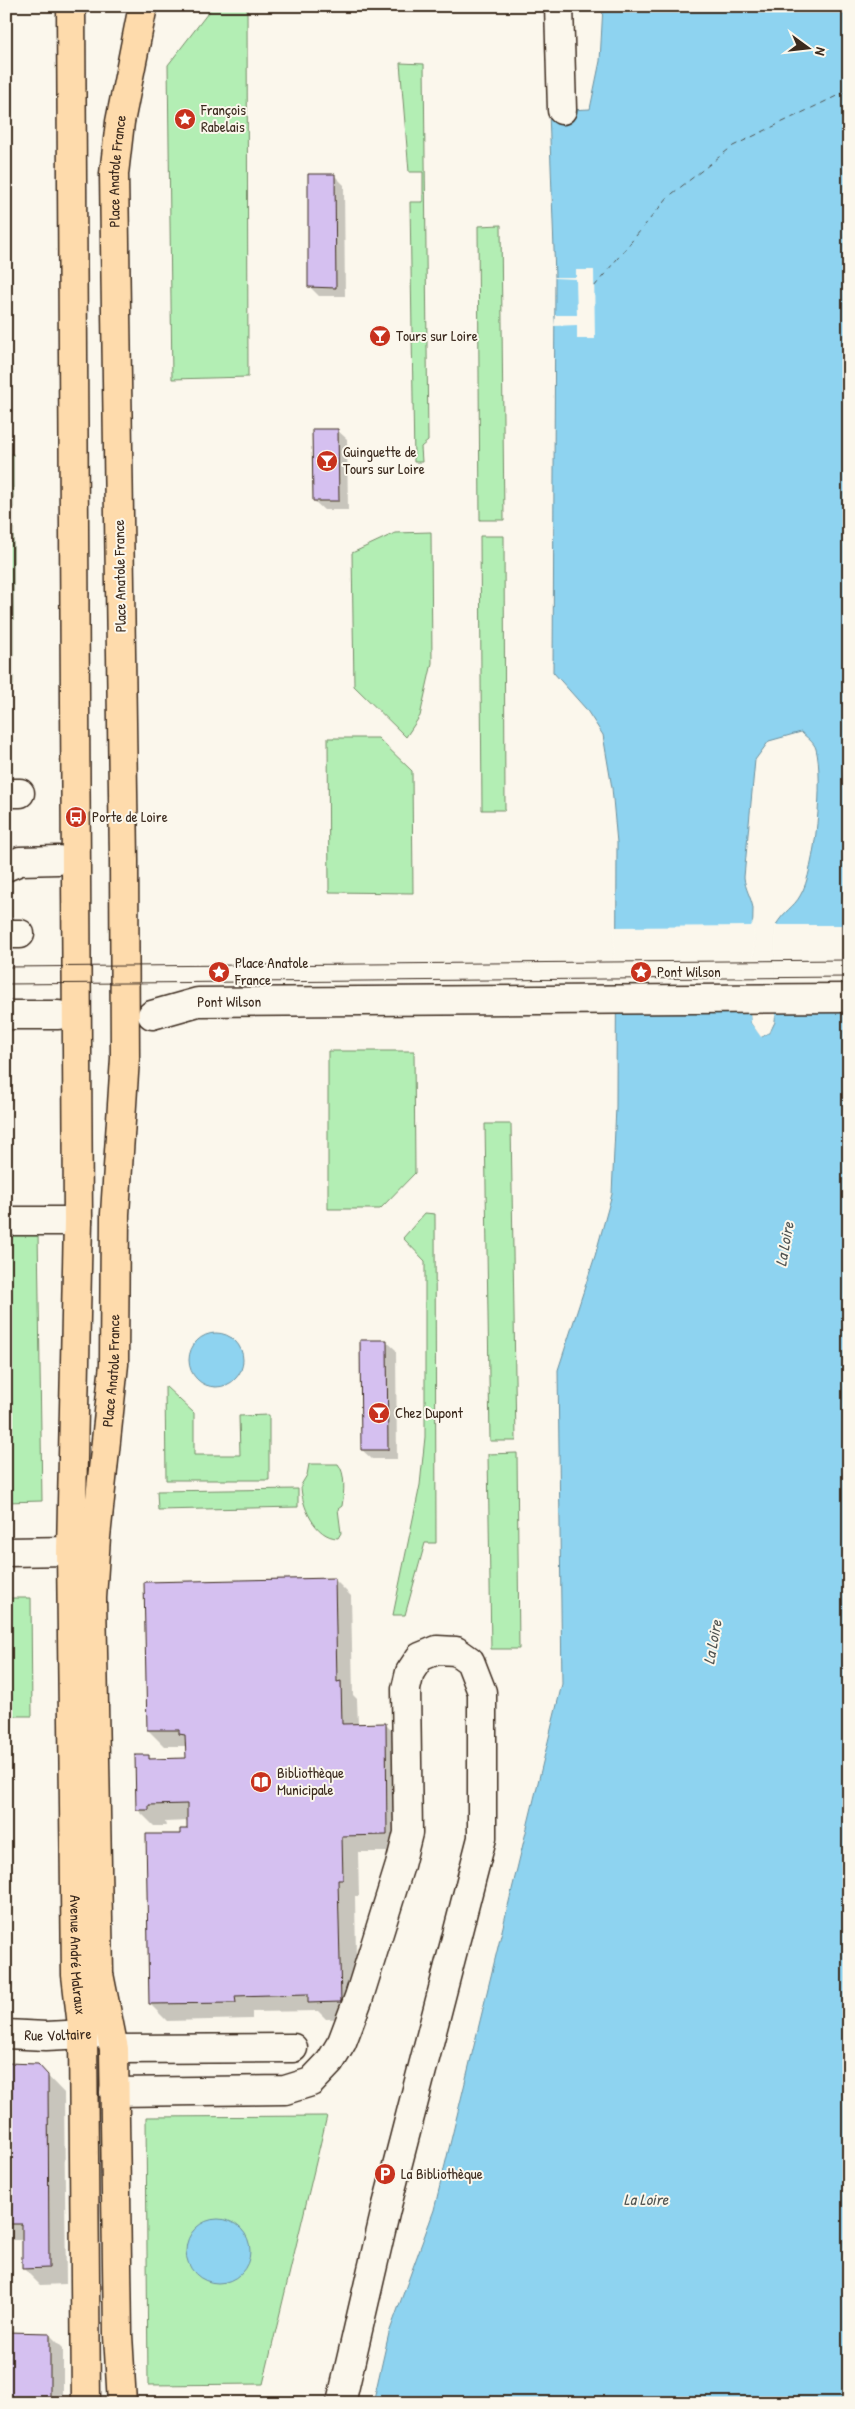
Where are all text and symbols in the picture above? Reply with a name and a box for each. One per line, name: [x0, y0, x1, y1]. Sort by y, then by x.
north arrow: [782, 22, 832, 72]
text: N: [811, 45, 831, 58]
place label: François Rabelais: [200, 99, 246, 137]
place icon: François Rabelais: [173, 107, 197, 131]
street label: Place Anatole France: [103, 113, 131, 228]
bar icon: Tours sur Loire: [368, 324, 392, 348]
place label: Tours sur Loire: [396, 325, 478, 346]
place label: Guinguette de Tours sur Loire: [343, 441, 425, 479]
bar icon: Guinguette de Tours sur Loire: [315, 449, 339, 473]
street label: Place Anatole France: [108, 519, 131, 633]
bus stop icon: Porte de Loire: [64, 805, 88, 829]
place label: Porte de Loire: [92, 806, 168, 827]
place label: Place Anatole France: [234, 952, 309, 990]
place icon: Place Anatole France: [207, 960, 231, 984]
place icon: Pont Wilson: [629, 960, 653, 984]
place label: Pont Wilson: [657, 961, 721, 982]
street label: Pont Wilson: [197, 991, 261, 1012]
water label: La Loire: [769, 1220, 799, 1268]
street label: Place Anatole France: [97, 1314, 124, 1428]
bar icon: Chez Dupont: [367, 1401, 391, 1425]
place label: Chez Dupont: [395, 1402, 464, 1423]
water label: La Loire: [697, 1618, 727, 1666]
place label: Bibliothèque Municipale: [277, 1762, 344, 1800]
library icon: Bibliothèque Municipale: [249, 1770, 273, 1794]
street label: Avenue André Malraux: [65, 1895, 92, 2016]
street label: Rue Voltaire: [24, 2023, 92, 2046]
parking icon: La Bibliothèque: [373, 2162, 397, 2186]
place label: La Bibliothèque: [401, 2163, 483, 2184]
water label: La Loire: [624, 2188, 669, 2210]

